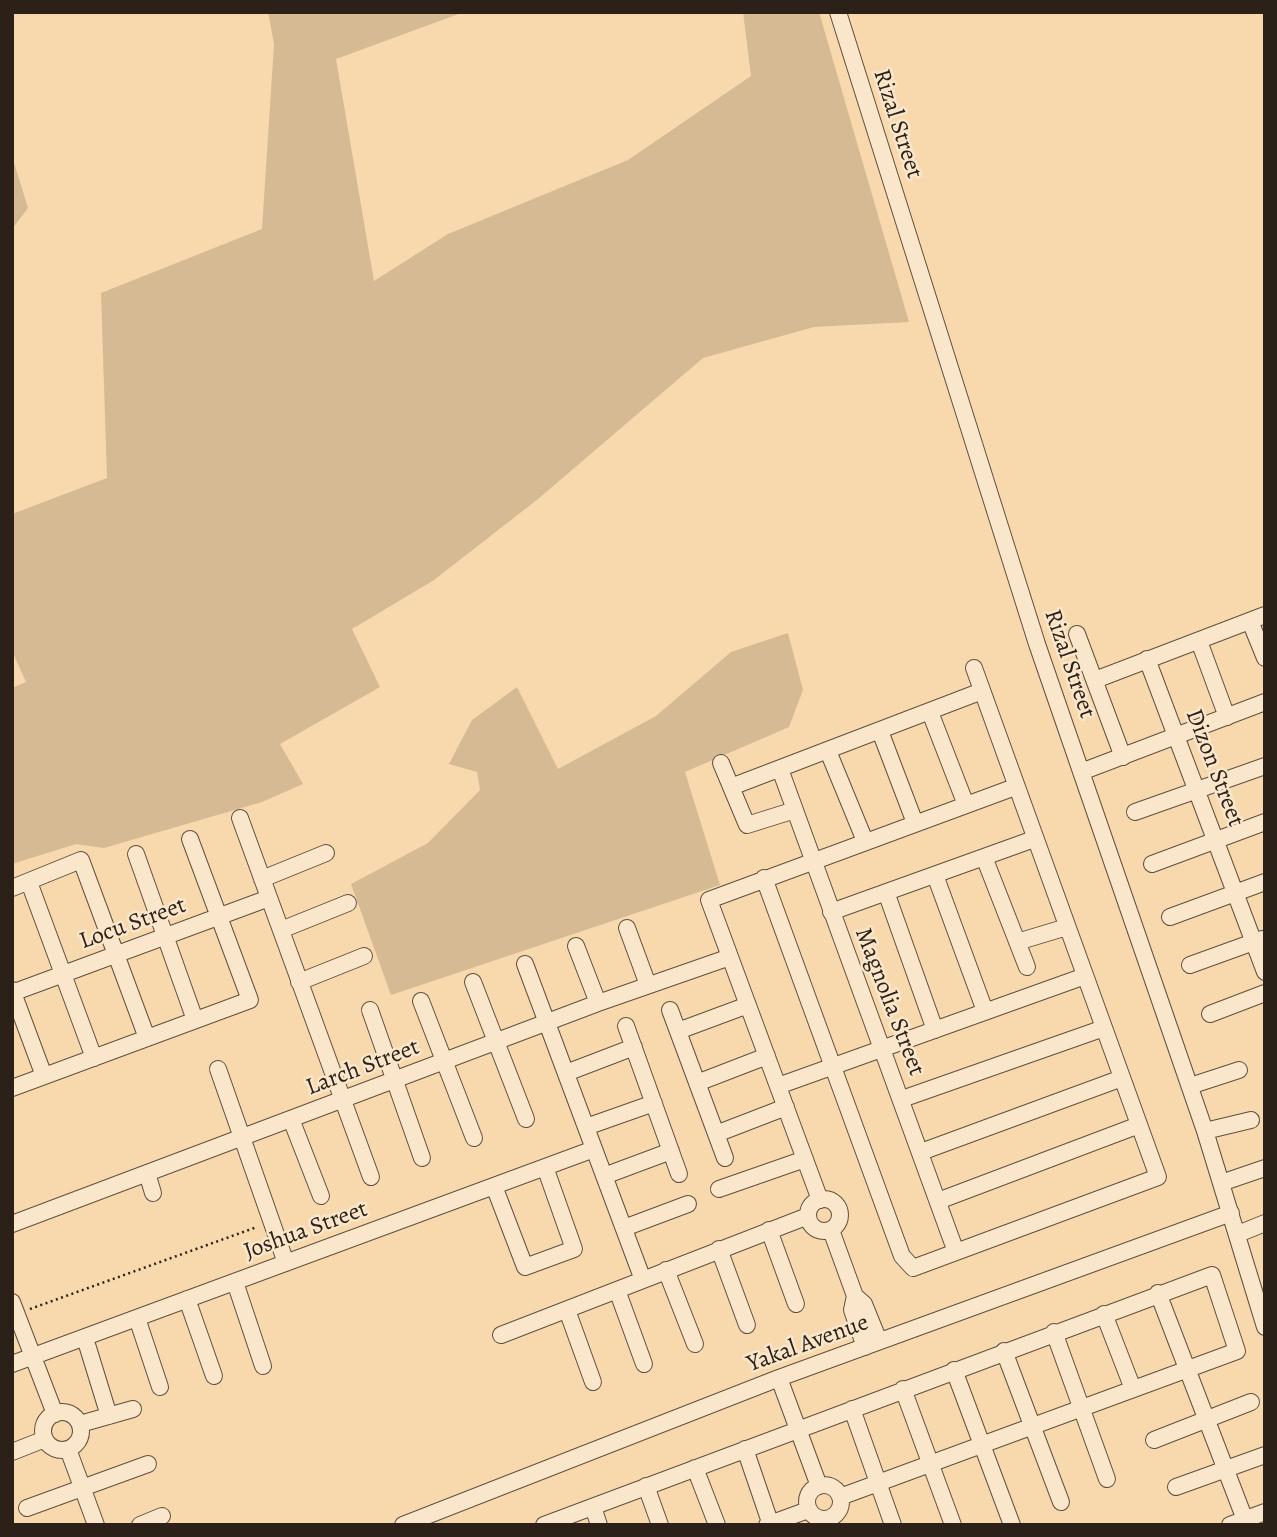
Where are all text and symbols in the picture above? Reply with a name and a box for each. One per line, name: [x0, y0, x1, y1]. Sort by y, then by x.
street label: Rizal Street: [866, 66, 928, 182]
street label: Rizal Street: [1037, 606, 1101, 722]
street label: Dizon Street: [1178, 705, 1250, 831]
street label: Locu Street: [76, 891, 190, 957]
street label: Magnolia Street: [848, 924, 930, 1080]
street label: Larch Street: [302, 1033, 424, 1103]
street label: Joshua Street: [240, 1195, 372, 1267]
street label: Yakal Avenue: [743, 1309, 873, 1379]

